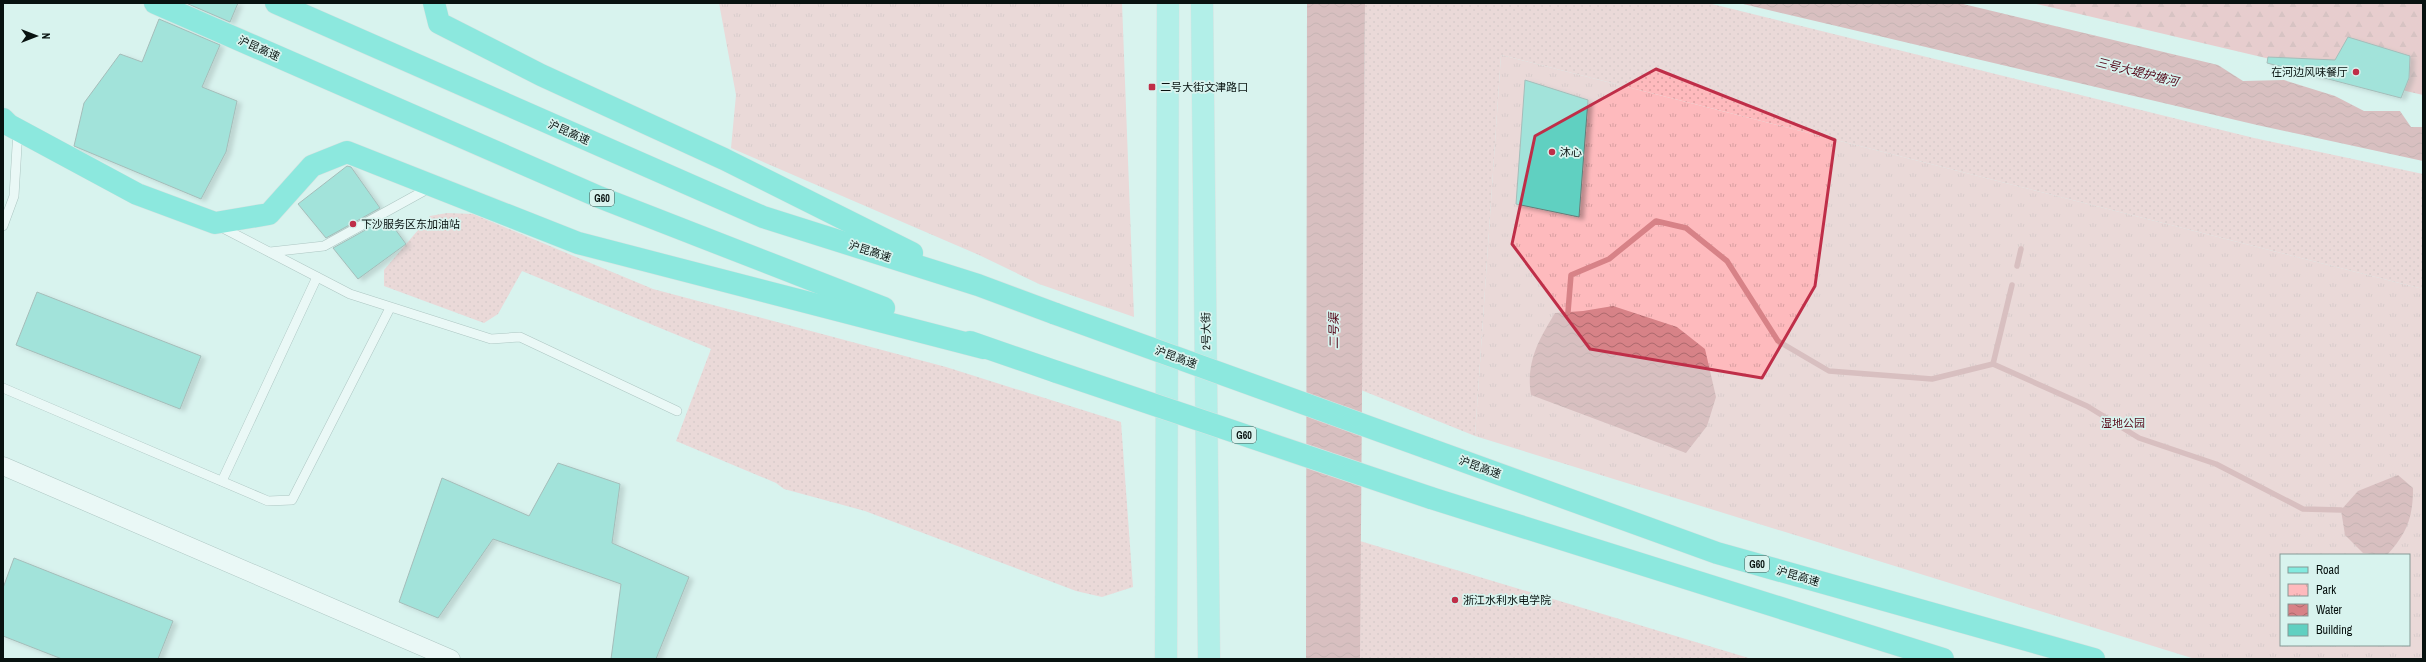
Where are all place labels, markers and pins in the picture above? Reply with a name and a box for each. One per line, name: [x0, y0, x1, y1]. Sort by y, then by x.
place label: 在河边风味餐厅: [2271, 65, 2348, 79]
marker: 在河边风味餐厅: [2351, 67, 2361, 77]
place label: 二号大街文津路口: [1160, 80, 1248, 94]
marker: 二号大街文津路口: [1147, 82, 1157, 92]
place label: 沐心: [1560, 145, 1582, 159]
marker: 沐心: [1547, 147, 1557, 157]
place label: 下沙服务区东加油站: [361, 217, 460, 231]
marker: 下沙服务区东加油站: [348, 219, 358, 229]
place label: 浙江水利水电学院: [1463, 593, 1551, 607]
marker: 浙江水利水电学院: [1450, 595, 1460, 605]

